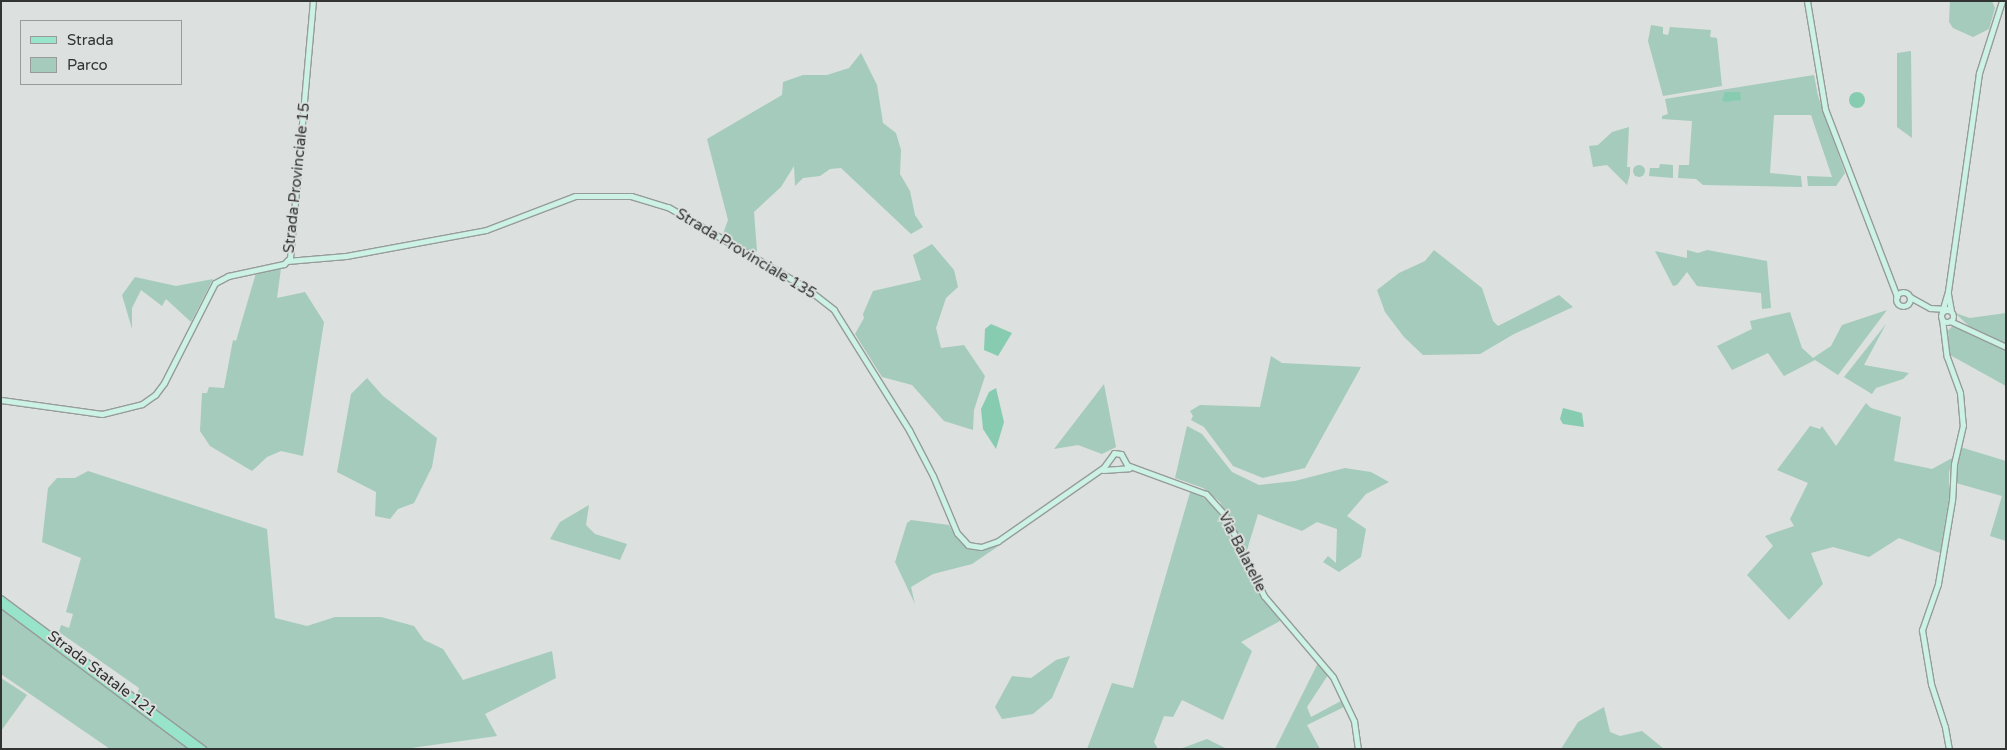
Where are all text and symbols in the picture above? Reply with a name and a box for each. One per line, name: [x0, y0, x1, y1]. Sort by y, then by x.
legend: [20, 20, 182, 85]
text: Strada: [67, 31, 114, 49]
text: Parco: [67, 56, 108, 74]
street label: Strada Provinciale 15: [280, 102, 314, 254]
street label: Strada Provinciale 135: [673, 205, 819, 303]
street label: Via Balatelle: [1214, 509, 1270, 595]
street label: Strada Statale 121: [44, 627, 160, 721]

